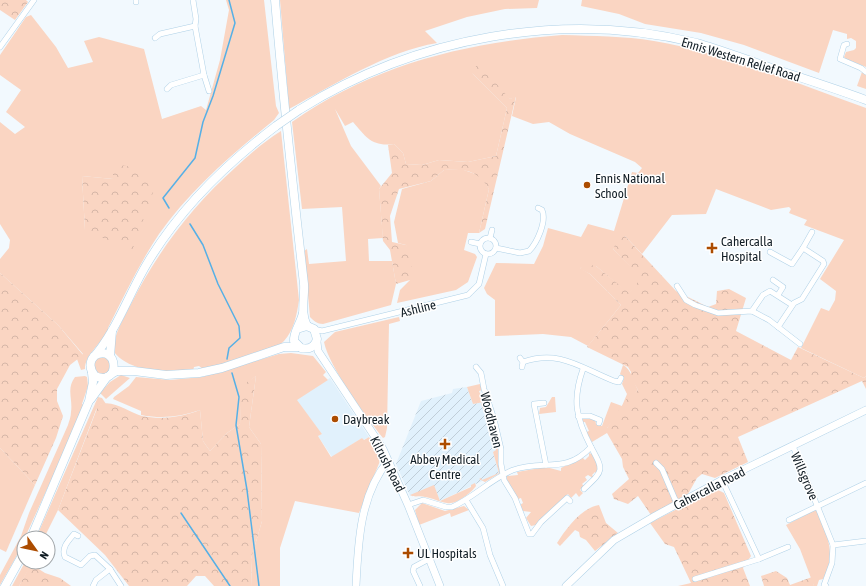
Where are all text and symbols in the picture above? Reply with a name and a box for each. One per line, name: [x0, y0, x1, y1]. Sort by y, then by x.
street label: Ennis Western Relief Road: [680, 34, 802, 85]
place label: Ennis National School: [595, 171, 665, 201]
marker: Ennis National School: [582, 180, 592, 190]
place label: Cahercalla Hospital: [721, 234, 773, 264]
marker: Cahercalla Hospital: [706, 242, 718, 254]
street label: Ashline: [399, 297, 437, 320]
street label: Woodhaven: [477, 391, 506, 450]
place label: Daybreak: [343, 412, 390, 427]
marker: Daybreak: [330, 414, 340, 424]
street label: Kilrush Road: [367, 434, 408, 495]
marker: Abbey Medical Centre: [439, 438, 451, 450]
street label: Willsgrove: [788, 450, 821, 502]
place label: Abbey Medical Centre: [410, 452, 480, 482]
street label: Cahercalla Road: [671, 464, 748, 513]
north arrow: [16, 530, 56, 570]
place label: UL Hospitals: [417, 546, 477, 561]
marker: UL Hospitals: [402, 547, 414, 559]
text: N: [38, 549, 51, 561]

